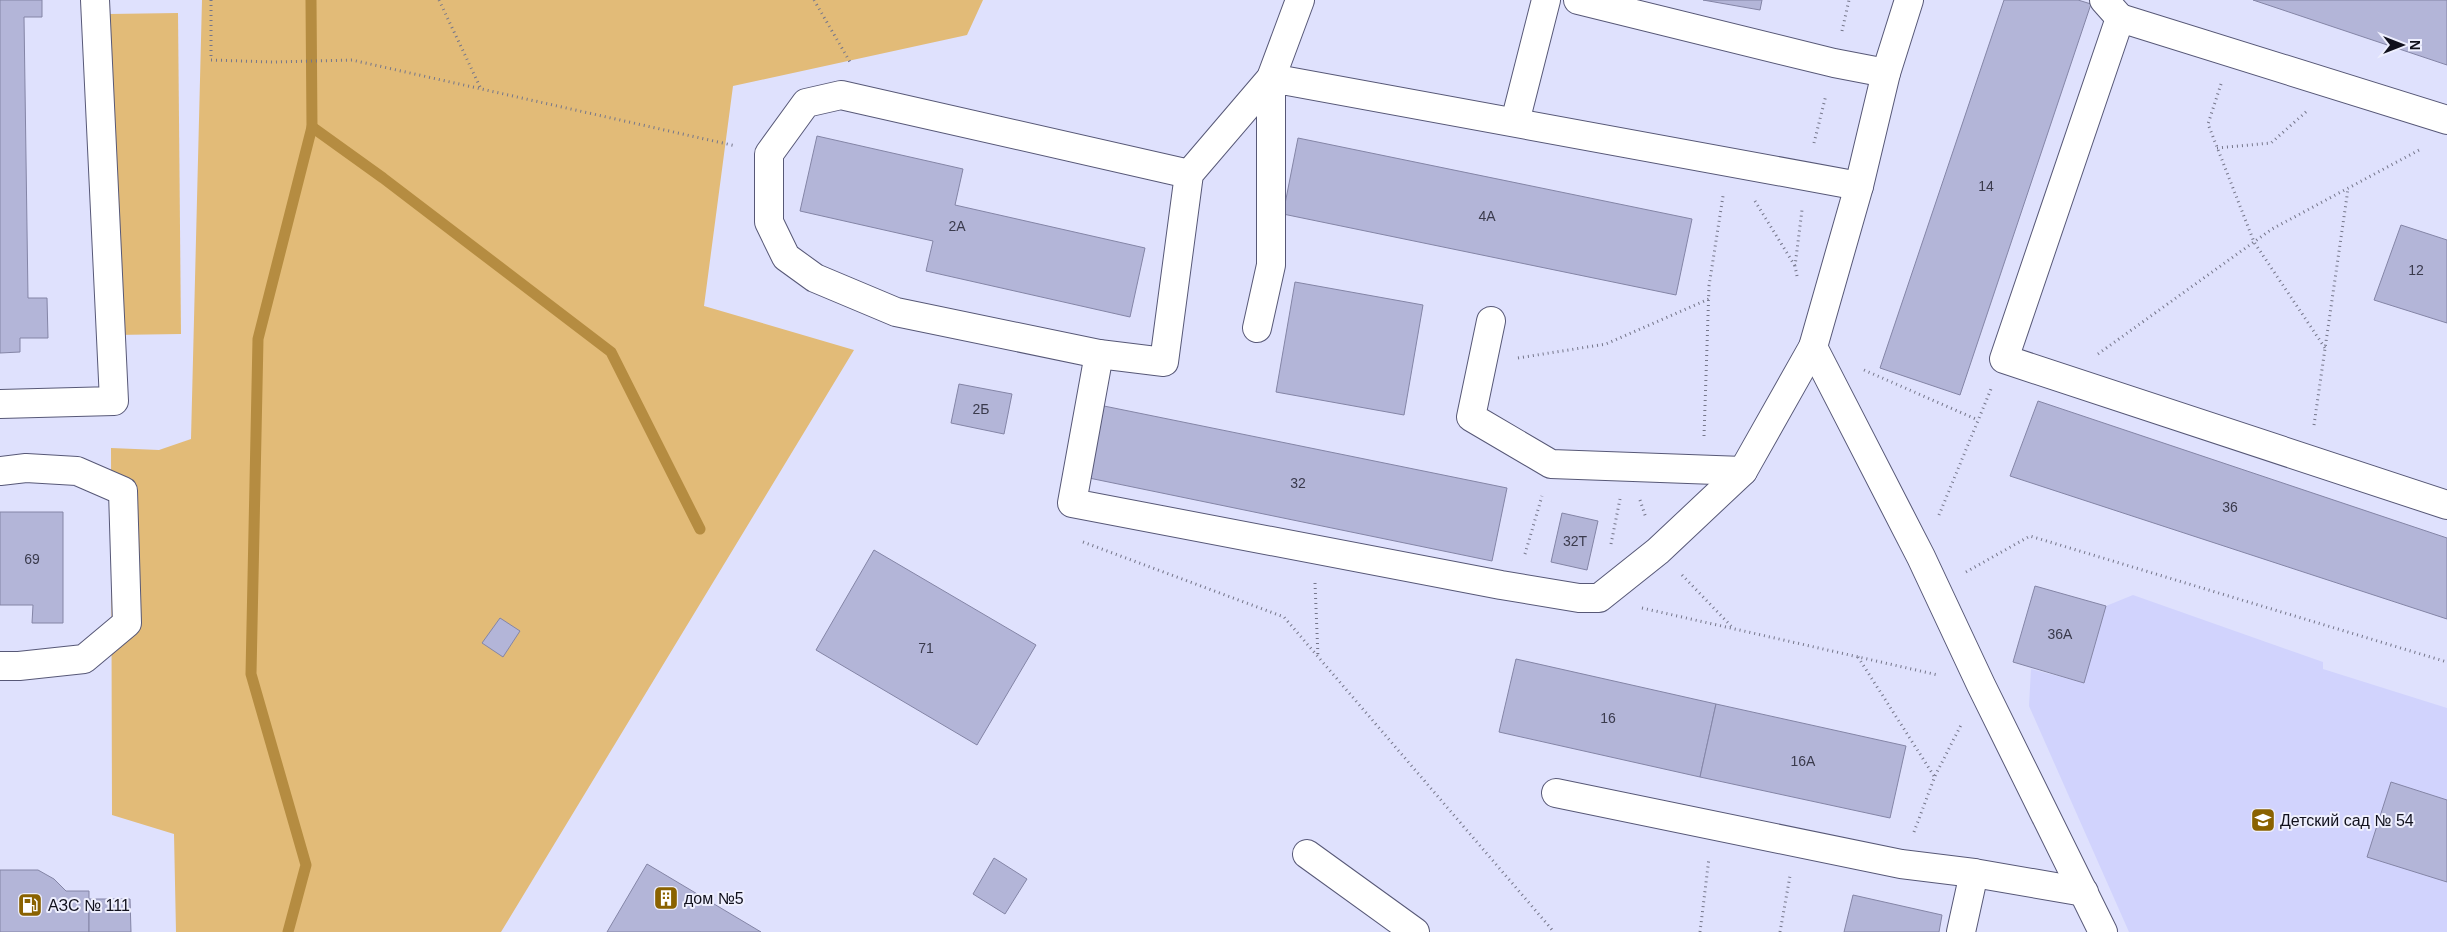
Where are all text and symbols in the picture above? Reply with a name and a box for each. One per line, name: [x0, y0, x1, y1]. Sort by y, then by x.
north arrow: [2377, 20, 2427, 70]
text: N: [2407, 40, 2423, 50]
house number: 14: [1978, 178, 1994, 194]
house number: 4А: [1478, 208, 1496, 224]
house number: 2А: [948, 218, 966, 234]
house number: 12: [2408, 262, 2424, 278]
house number: 2Б: [973, 401, 989, 417]
house number: 32: [1290, 475, 1306, 491]
house number: 36: [2222, 499, 2238, 515]
house number: 32Т: [1563, 533, 1588, 549]
house number: 69: [24, 551, 40, 567]
house number: 36А: [2048, 626, 2073, 642]
house number: 71: [918, 640, 934, 656]
house number: 16: [1600, 710, 1616, 726]
house number: 16А: [1791, 753, 1816, 769]
school or university icon: Детский сад № 54: [2250, 807, 2276, 833]
place label: Детский сад № 54: [2280, 812, 2414, 829]
building icon: дом №5: [653, 885, 679, 911]
place label: дом №5: [684, 890, 744, 907]
fuel station icon: АЗС № 111: [17, 892, 43, 918]
place label: АЗС № 111: [48, 897, 130, 914]

